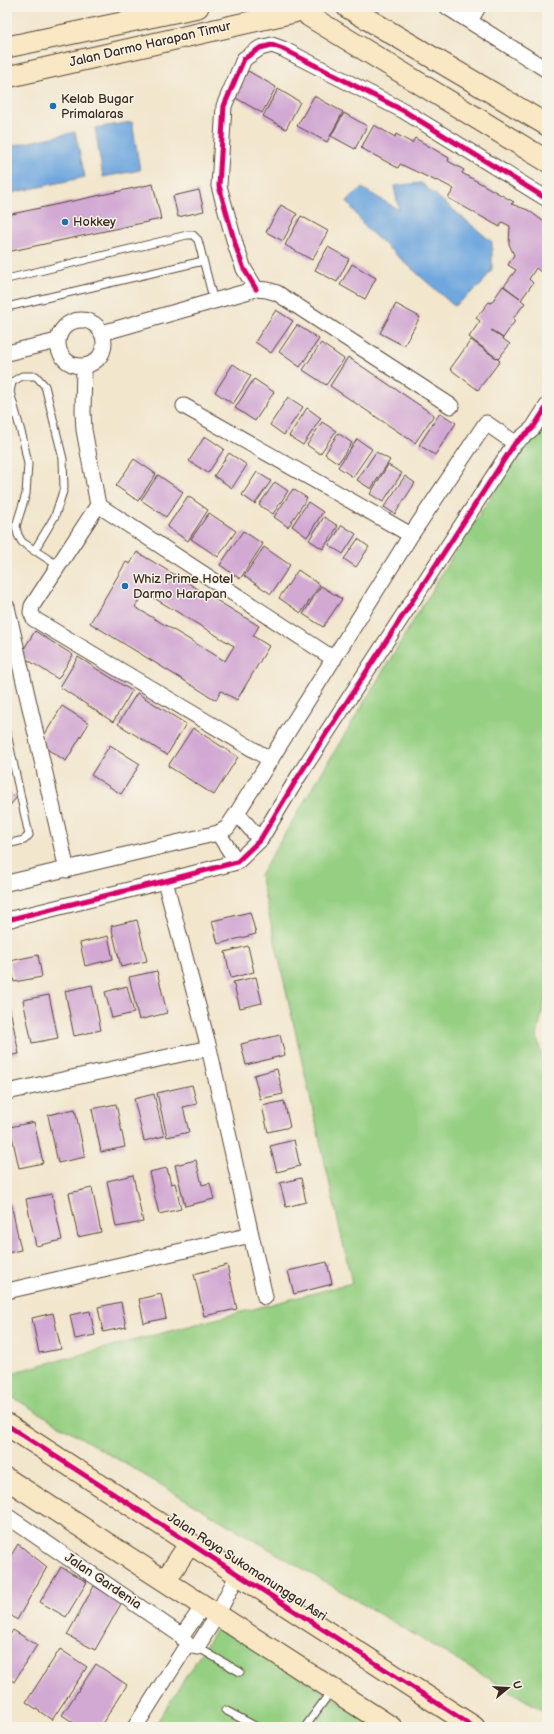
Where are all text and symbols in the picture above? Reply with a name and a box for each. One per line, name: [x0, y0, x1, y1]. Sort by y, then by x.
street label: Jalan Darmo Harapan Timur: [68, 18, 232, 70]
place label: Kelab Bugar Primalaras: [61, 91, 134, 122]
marker: Kelab Bugar Primalaras: [48, 101, 58, 111]
place label: Hokkey: [73, 214, 116, 230]
marker: Hokkey: [60, 217, 70, 227]
place label: Whiz Prime Hotel Darmo Harapan: [133, 571, 233, 602]
marker: Whiz Prime Hotel Darmo Harapan: [120, 581, 130, 591]
street label: Jalan Raya Sukomanunggal Asri: [164, 1509, 330, 1625]
street label: Jalan Gardenia: [61, 1549, 145, 1613]
north arrow: [488, 1668, 528, 1708]
text: U: [510, 1679, 524, 1691]

